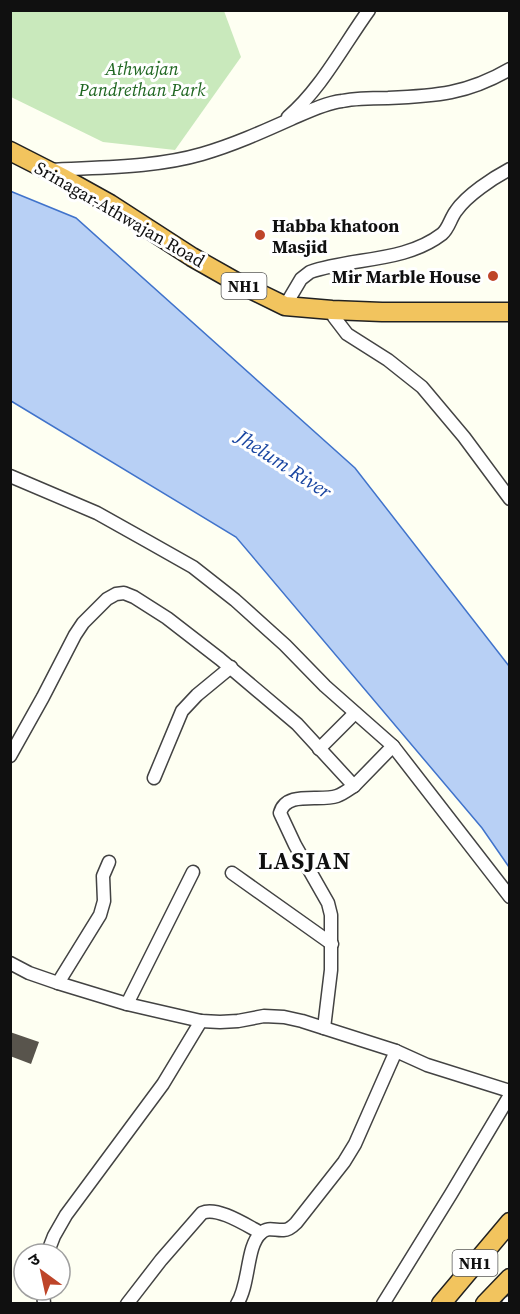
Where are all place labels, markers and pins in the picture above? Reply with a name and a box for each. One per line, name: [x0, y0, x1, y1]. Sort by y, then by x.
place label: Habba khatoon Masjid: [272, 213, 399, 259]
marker: Habba khatoon Masjid: [253, 228, 267, 242]
place label: Mir Marble House: [332, 264, 481, 289]
marker: Mir Marble House: [486, 269, 500, 283]

